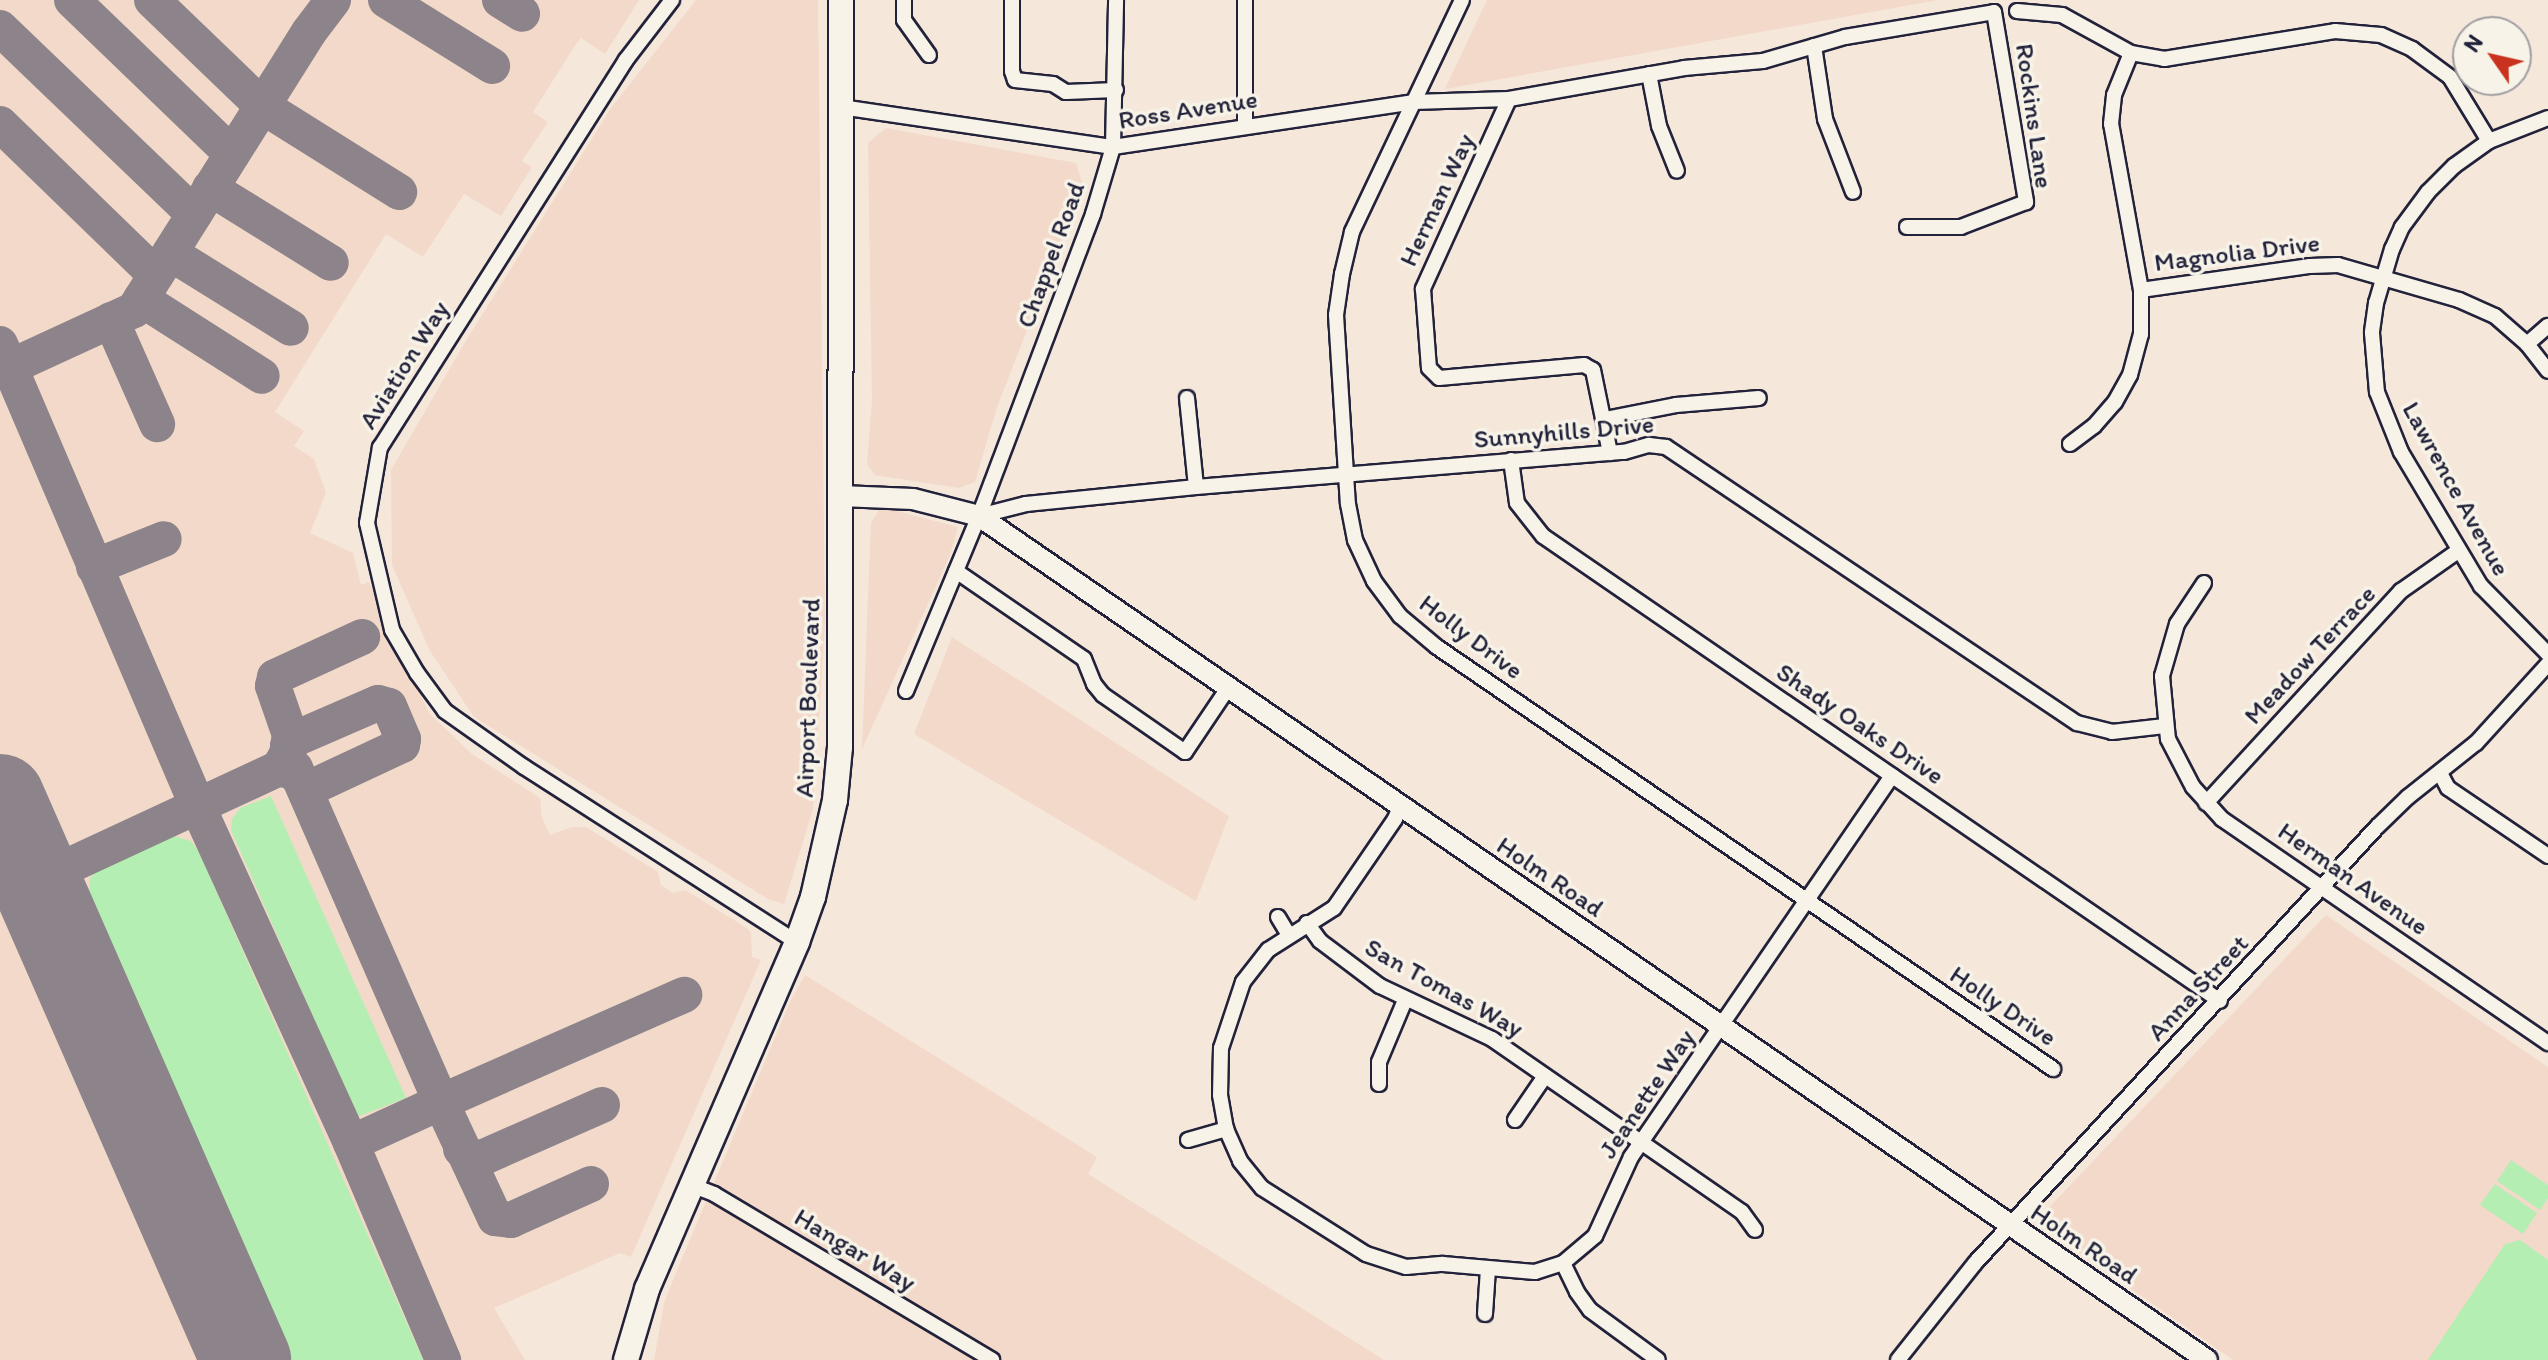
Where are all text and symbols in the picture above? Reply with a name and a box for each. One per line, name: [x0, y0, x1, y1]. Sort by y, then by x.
north arrow: [2452, 16, 2532, 96]
text: N: [2458, 30, 2489, 57]
street label: Rockins Lane: [2008, 41, 2060, 191]
street label: Ross Avenue: [1117, 84, 1259, 136]
street label: Herman Way: [1393, 129, 1481, 271]
street label: Chappel Road: [1010, 178, 1092, 332]
street label: Magnolia Drive: [2153, 227, 2321, 279]
street label: Aviation Way: [352, 295, 456, 435]
street label: Lawrence Avenue: [2396, 397, 2516, 581]
street label: Sunnyhills Drive: [1472, 409, 1656, 455]
street label: Meadow Terrace: [2238, 579, 2382, 731]
street label: Holly Drive: [1413, 588, 1529, 686]
street label: Airport Boulevard: [789, 597, 827, 799]
street label: Shady Oaks Drive: [1770, 656, 1950, 792]
street label: Herman Avenue: [2272, 816, 2434, 942]
street label: Holm Road: [1491, 830, 1609, 924]
street label: Anna Street: [2141, 929, 2255, 1047]
street label: San Tomas Way: [1361, 932, 1527, 1044]
street label: Holly Drive: [1943, 959, 2063, 1053]
street label: Jeanette Way: [1592, 1024, 1702, 1164]
street label: Holm Road: [2025, 1197, 2143, 1291]
street label: Hangar Way: [789, 1202, 921, 1298]

